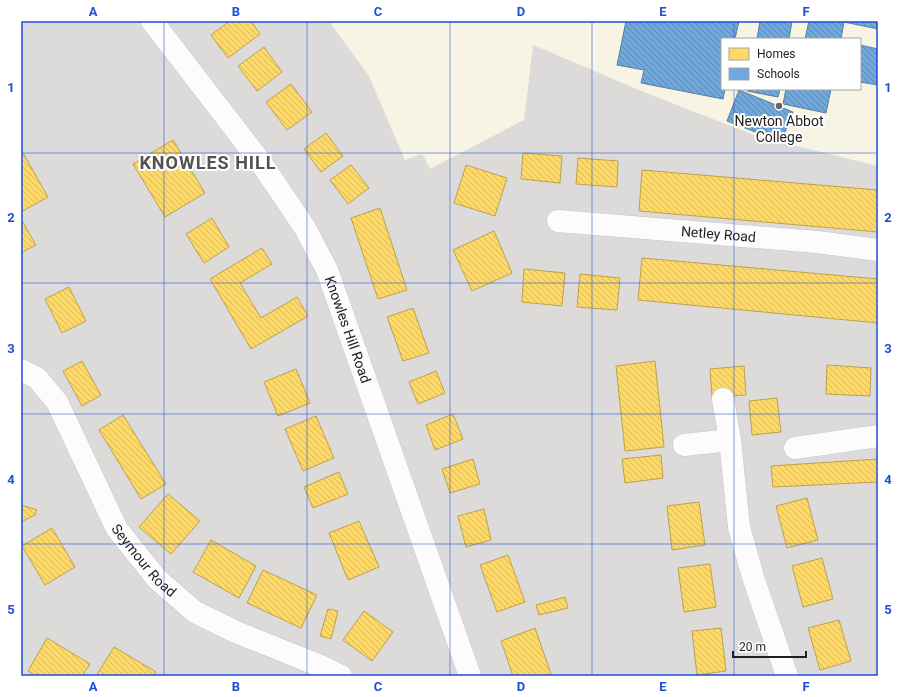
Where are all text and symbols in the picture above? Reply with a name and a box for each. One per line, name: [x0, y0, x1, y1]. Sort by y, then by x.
text: A: [89, 4, 98, 19]
text: B: [232, 4, 240, 19]
text: C: [374, 4, 383, 19]
text: D: [517, 4, 525, 19]
text: E: [659, 4, 667, 19]
text: F: [802, 4, 810, 19]
legend: [721, 38, 861, 90]
text: Homes: [757, 47, 795, 61]
text: Schools: [757, 67, 800, 81]
text: 1: [7, 80, 15, 95]
text: 1: [884, 80, 892, 95]
marker: Newton Abbot College: [774, 101, 784, 111]
place label: Newton Abbot College: [735, 113, 824, 145]
district label: KNOWLES HILL: [139, 152, 277, 173]
text: 2: [7, 210, 15, 225]
text: 2: [884, 210, 892, 225]
street label: Netley Road: [680, 223, 757, 245]
street label: Knowles Hill Road: [322, 274, 374, 385]
text: 3: [7, 341, 15, 356]
text: 3: [884, 341, 892, 356]
text: 4: [7, 472, 15, 487]
text: 4: [884, 472, 892, 487]
street label: Seymour Road: [108, 521, 179, 600]
text: 5: [7, 602, 15, 617]
text: 5: [884, 602, 892, 617]
scale bar: [733, 633, 806, 659]
text: 20 m: [739, 640, 766, 654]
text: A: [89, 679, 98, 694]
text: B: [232, 679, 240, 694]
text: C: [374, 679, 383, 694]
text: D: [517, 679, 525, 694]
text: E: [659, 679, 667, 694]
text: F: [802, 679, 810, 694]

